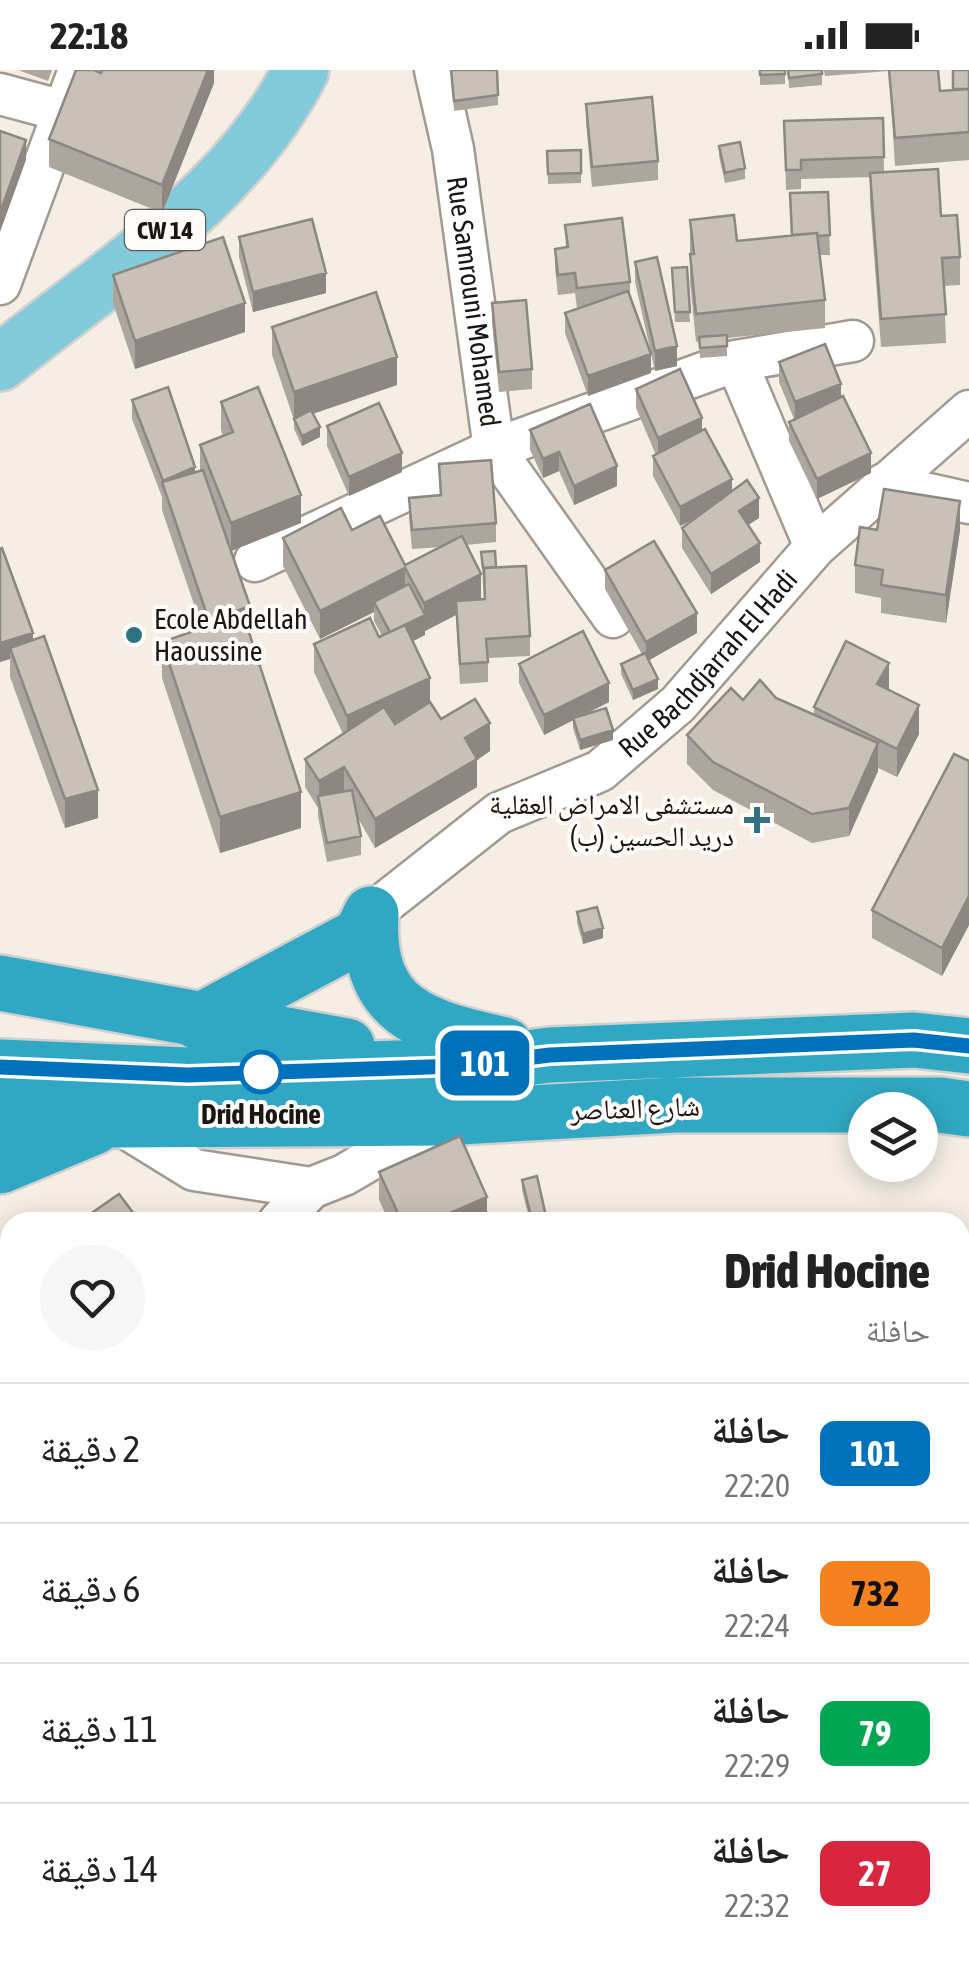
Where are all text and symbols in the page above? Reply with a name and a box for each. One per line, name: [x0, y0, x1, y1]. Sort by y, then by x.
text: 22:18: [50, 14, 128, 57]
street label: Rue Samrouni Mohamed: [441, 174, 507, 429]
road number: CW 14: [125, 210, 205, 250]
street label: Rue Bachdjarrah El Hadi: [612, 563, 804, 764]
place label: Ecole Abdellah Haoussine: [154, 603, 308, 667]
marker: Ecole Abdellah Haoussine: [123, 624, 145, 646]
place label: مستشفى الامراض العقلية دريد الحسين (ب): [489, 788, 734, 854]
marker: مستشفى الامراض العقلية دريد الحسين (ب): [744, 807, 770, 833]
line badge: 101: [428, 1030, 542, 1096]
text: 101: [460, 1043, 510, 1083]
marker: Drid Hocine: [240, 1051, 282, 1093]
street label: شارع العناصر: [569, 1090, 701, 1128]
map controls: [848, 1092, 938, 1182]
button: layers: [848, 1092, 938, 1182]
place label: Drid Hocine: [201, 1098, 321, 1130]
text: Drid Hocine: [724, 1243, 930, 1298]
button: heart: [40, 1245, 145, 1350]
text: حافلة: [866, 1312, 930, 1349]
text: حافلة: [711, 1408, 790, 1451]
text: 2 دقيقة: [40, 1427, 140, 1470]
text: 101: [850, 1433, 900, 1473]
text: 22:20: [724, 1467, 790, 1504]
text: حافلة: [711, 1548, 790, 1591]
text: 6 دقيقة: [40, 1567, 140, 1610]
text: 732: [850, 1573, 900, 1613]
text: 22:24: [724, 1607, 790, 1644]
text: حافلة: [711, 1688, 790, 1731]
text: 11 دقيقة: [40, 1707, 158, 1750]
text: 79: [859, 1713, 891, 1753]
text: 22:29: [724, 1747, 790, 1784]
text: حافلة: [711, 1828, 790, 1871]
text: 14 دقيقة: [40, 1847, 158, 1890]
text: 27: [859, 1853, 891, 1893]
text: 22:32: [724, 1887, 790, 1924]

